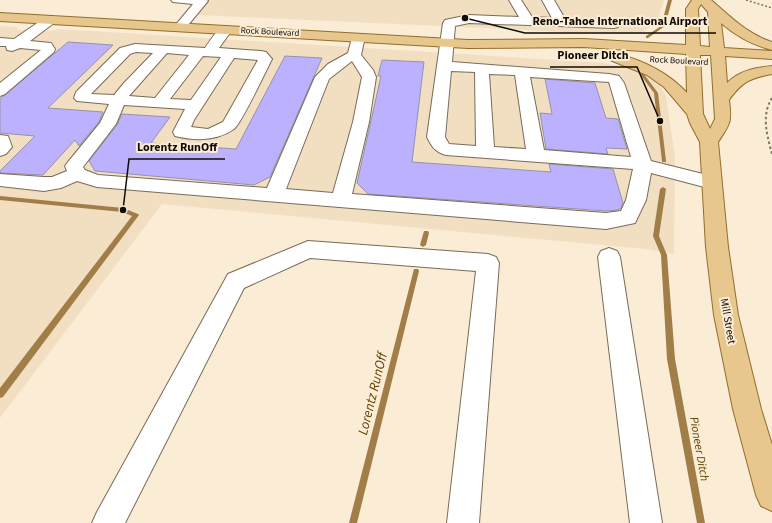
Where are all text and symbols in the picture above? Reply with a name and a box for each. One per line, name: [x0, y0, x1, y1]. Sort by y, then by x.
callout: Reno-Tahoe International Airport: [525, 9, 716, 33]
text: Reno-Tahoe International Airport: [533, 13, 708, 30]
street label: Rock Boulevard: [240, 24, 300, 40]
callout: Pioneer Ditch: [550, 43, 637, 67]
text: Pioneer Ditch: [557, 47, 629, 64]
street label: Rock Boulevard: [649, 53, 709, 69]
callout: Lorentz RunOff: [129, 135, 225, 159]
text: Lorentz RunOff: [137, 139, 218, 156]
street label: Mill Street: [717, 297, 739, 345]
water label: Lorentz RunOff: [353, 348, 393, 437]
water label: Pioneer Ditch: [685, 415, 713, 483]

